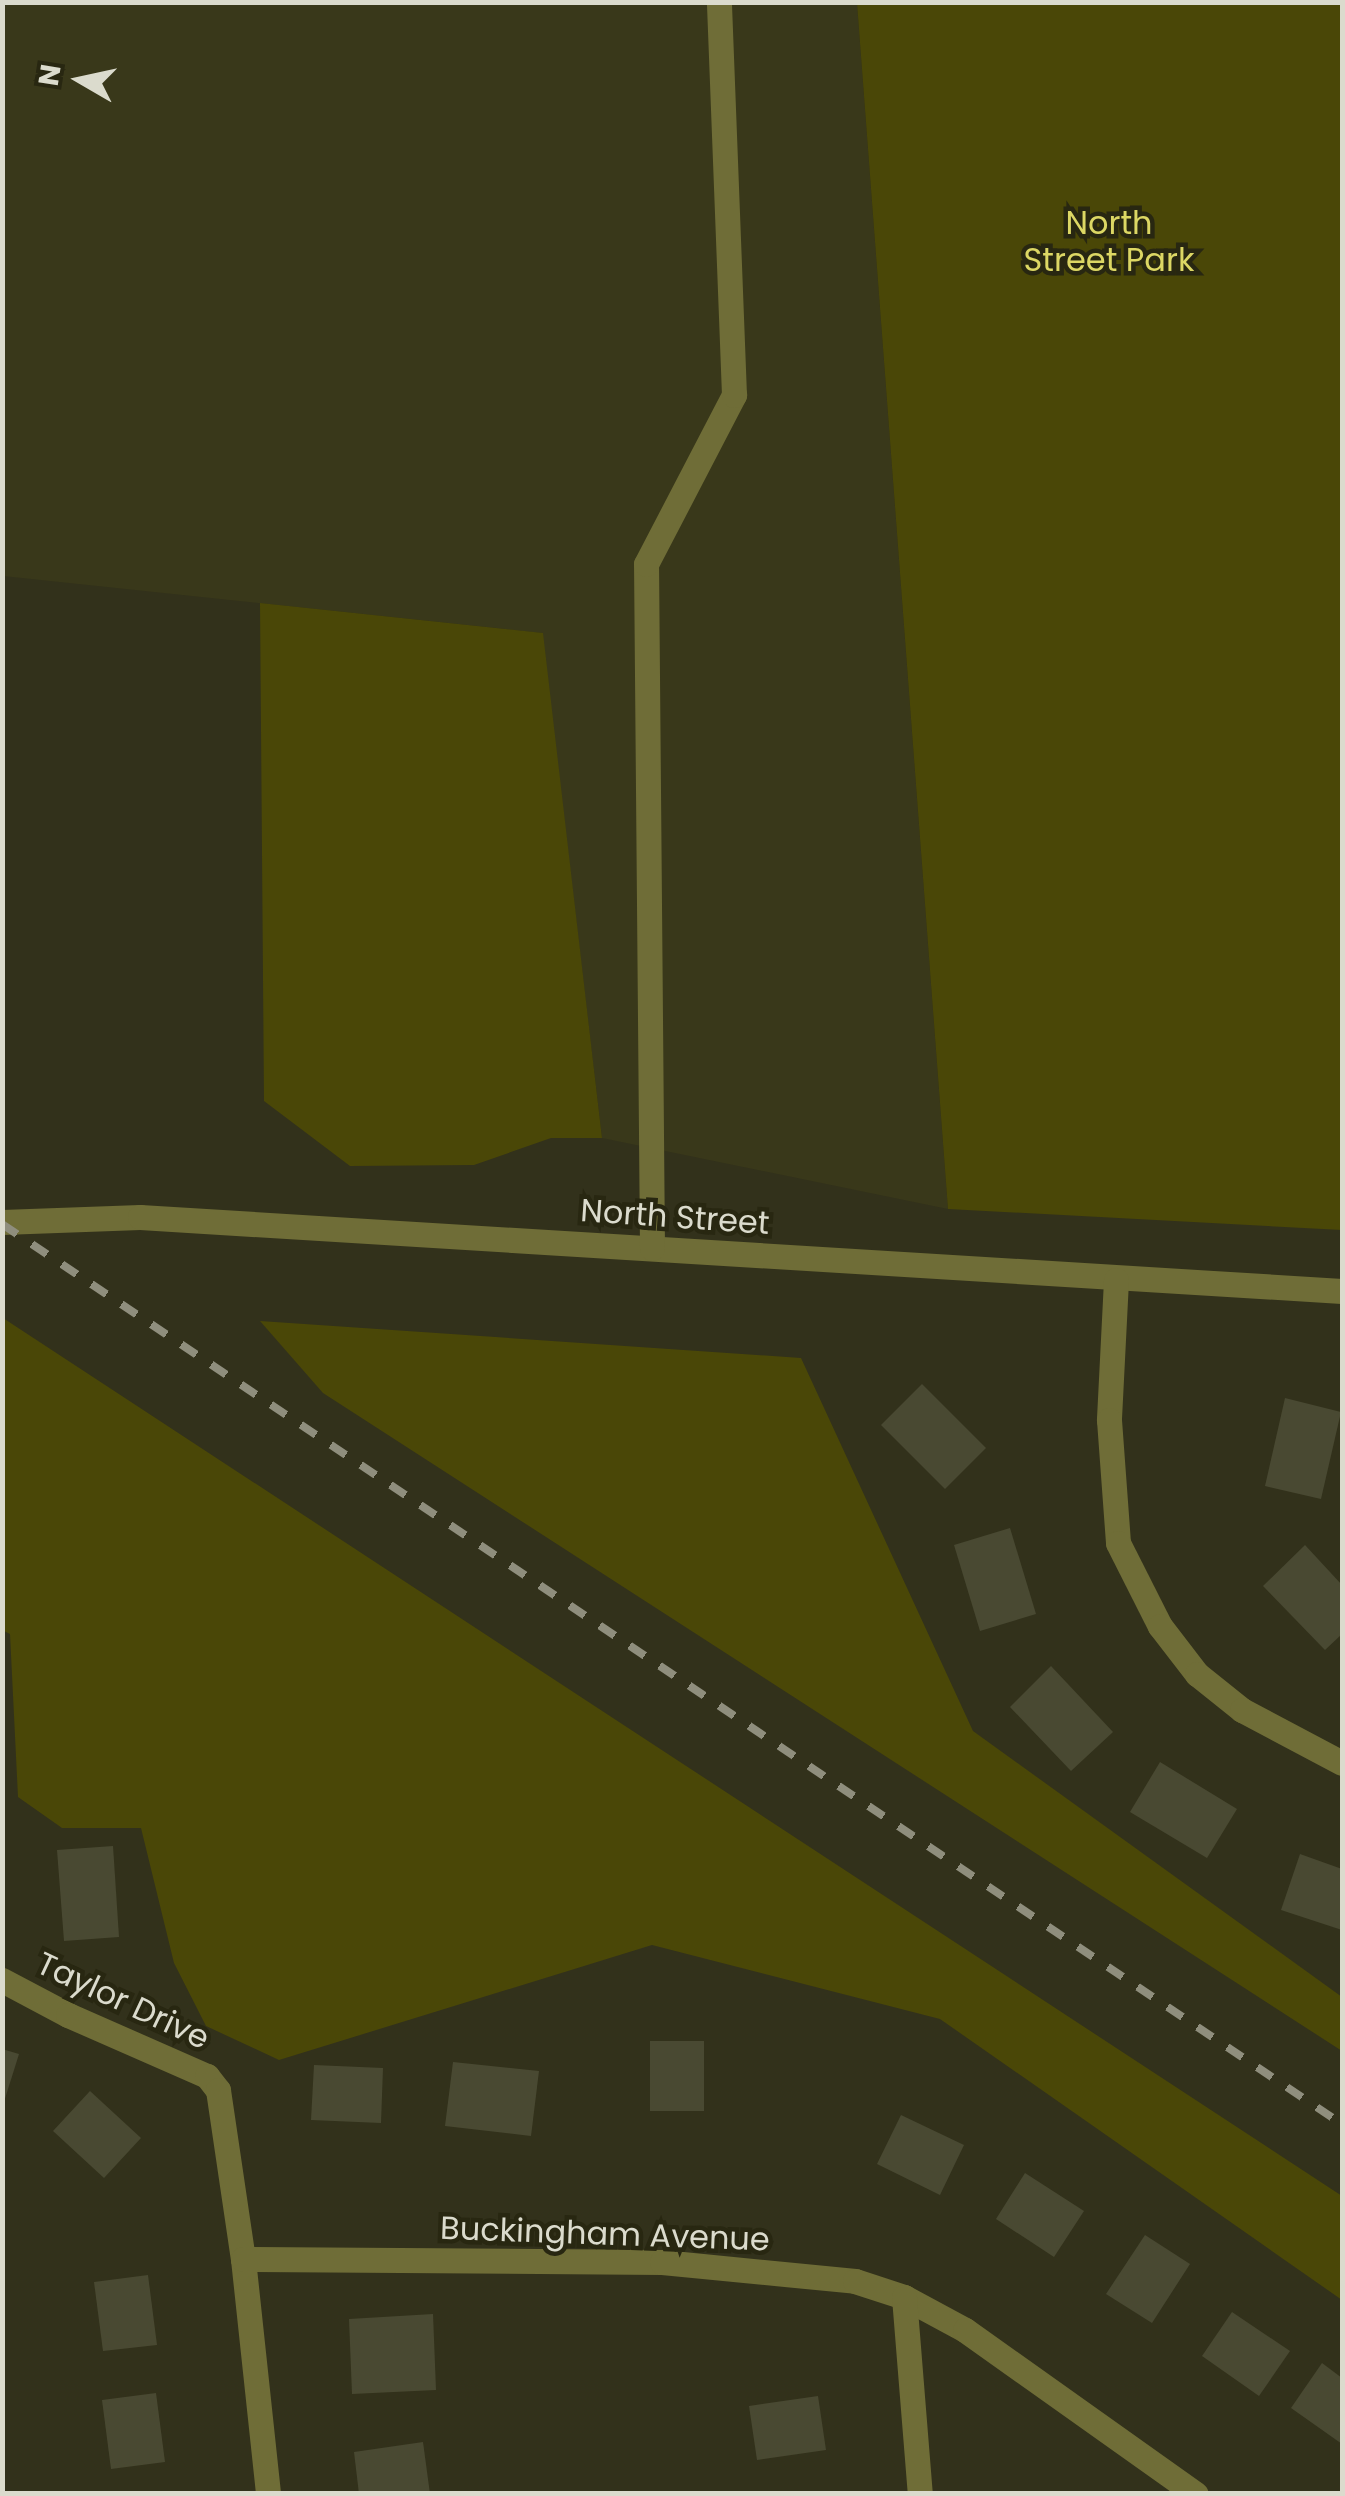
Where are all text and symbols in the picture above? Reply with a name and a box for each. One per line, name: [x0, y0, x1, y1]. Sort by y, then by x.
north arrow: [30, 30, 130, 130]
text: N: [29, 62, 71, 89]
park label: North Street Park: [1024, 205, 1194, 280]
street label: North Street: [579, 1191, 771, 1243]
street label: Taylor Drive: [31, 1944, 215, 2058]
street label: Buckingham Avenue: [440, 2209, 770, 2259]

